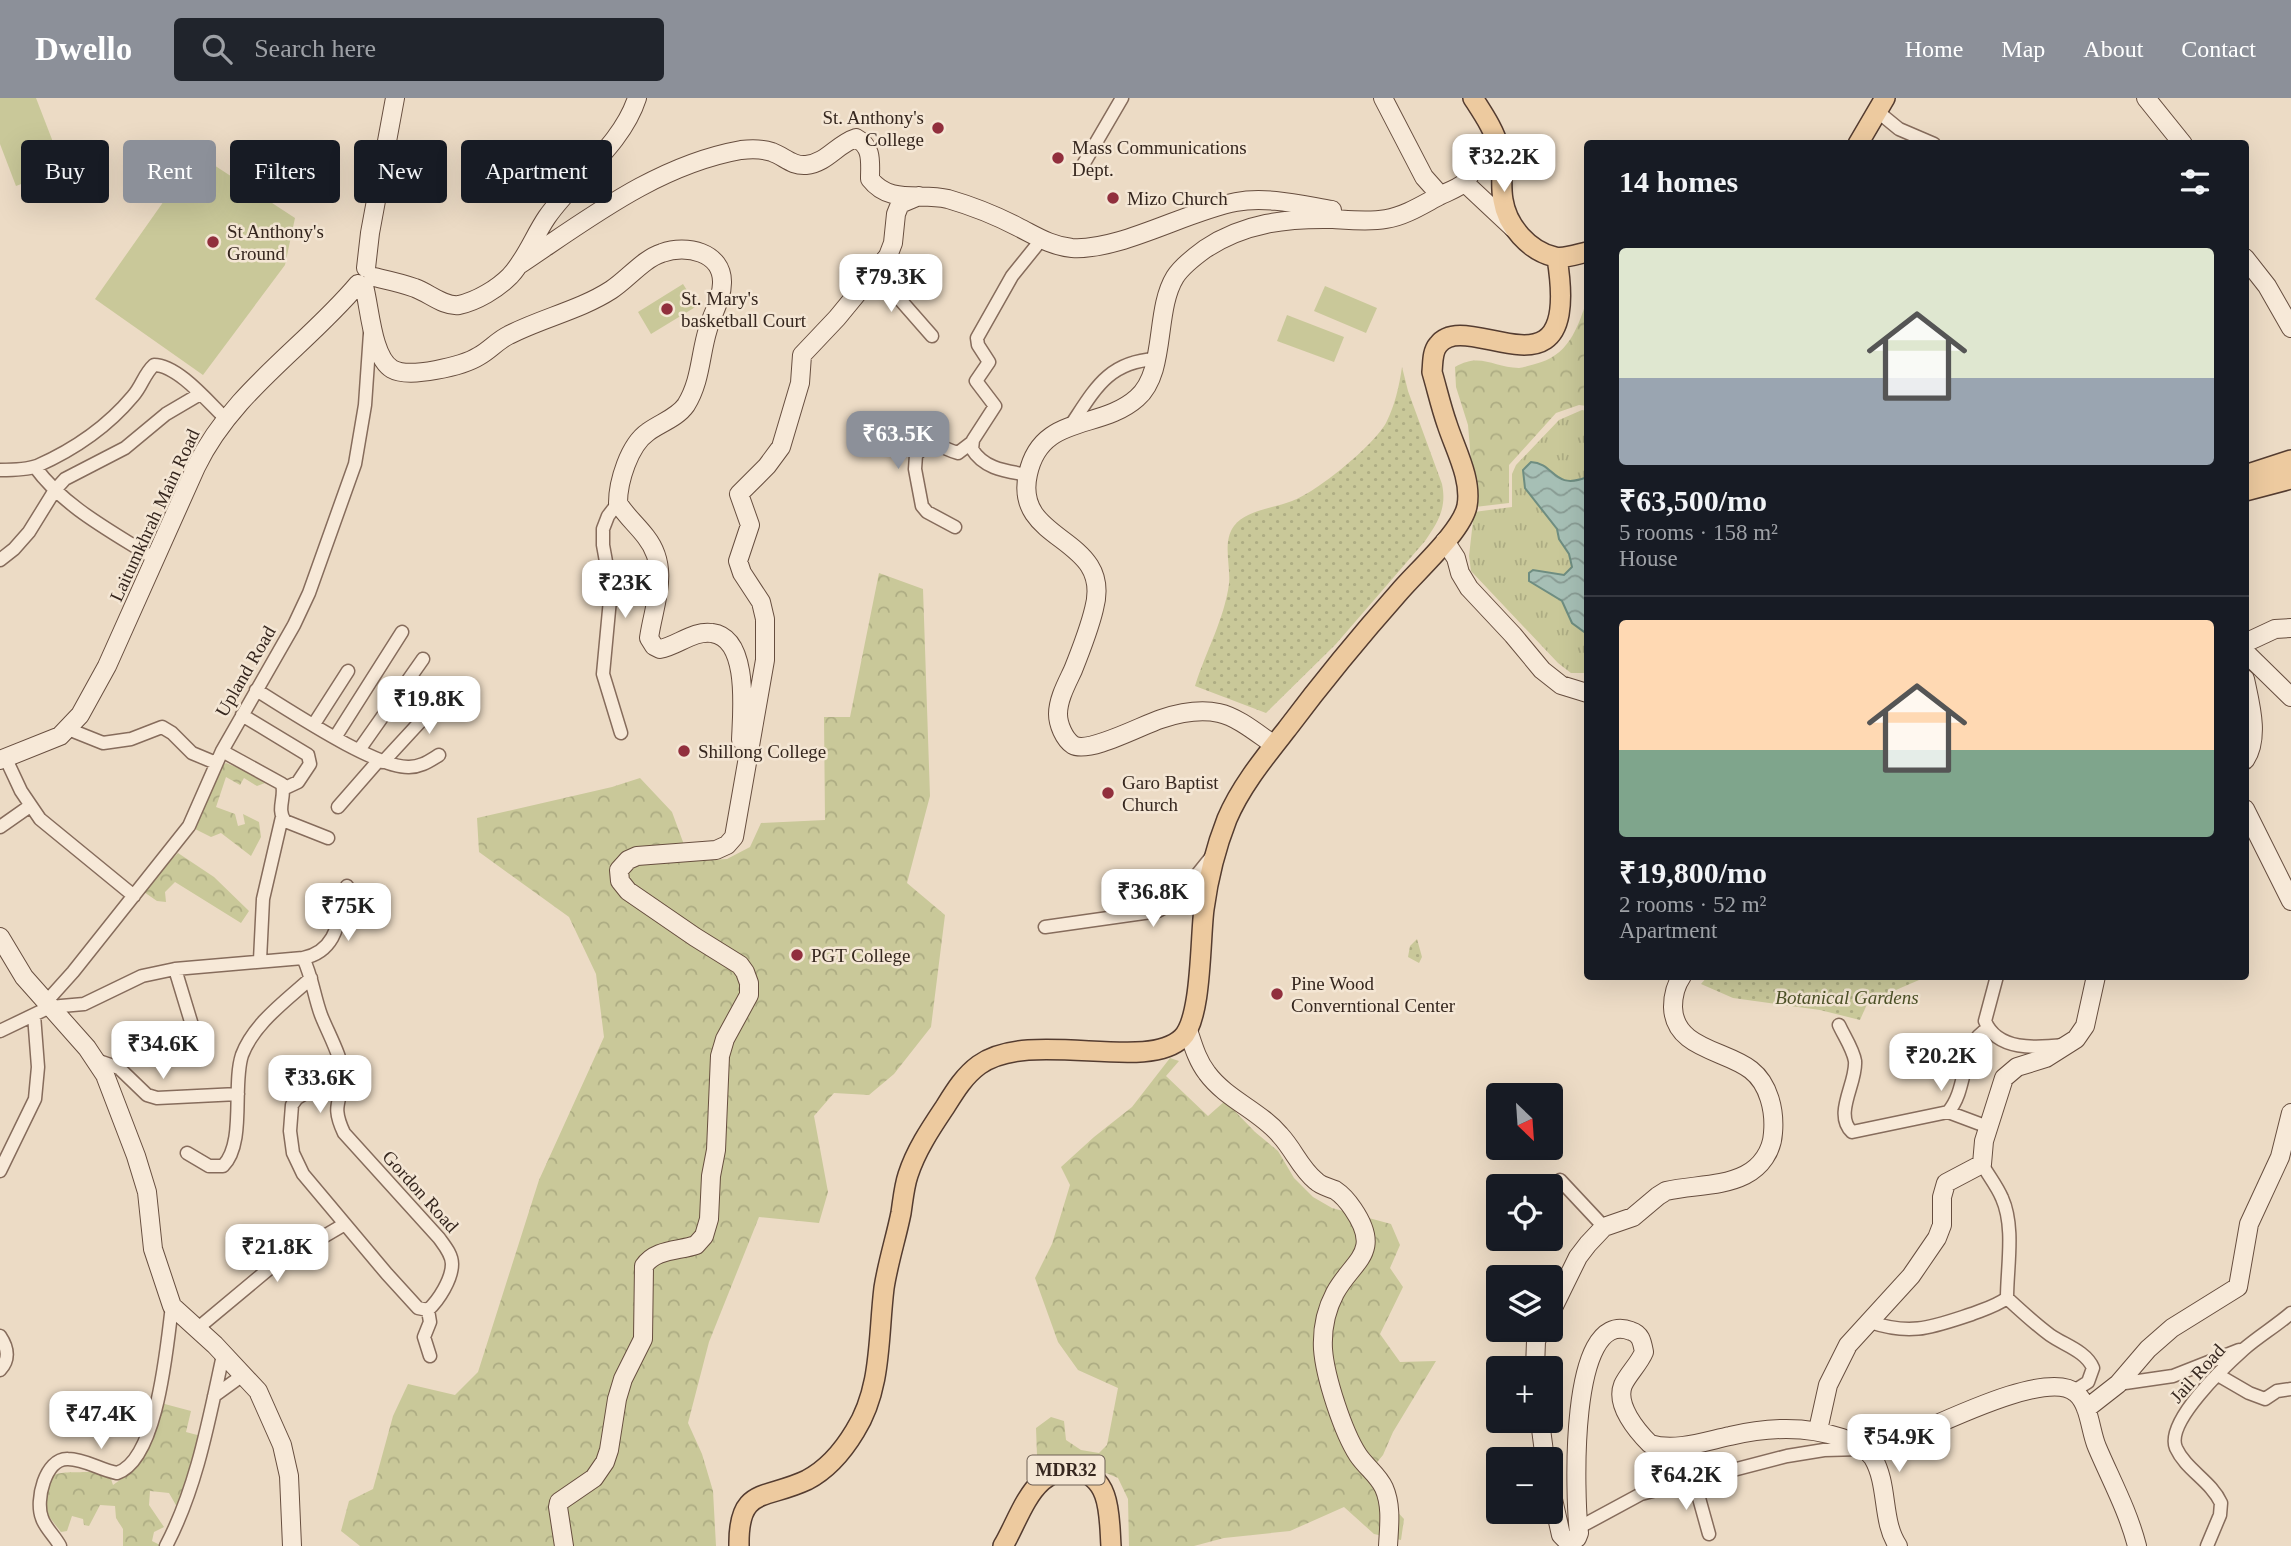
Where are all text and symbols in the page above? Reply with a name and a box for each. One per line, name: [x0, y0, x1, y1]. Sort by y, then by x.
search box: [174, 18, 664, 81]
icon: search: [198, 30, 236, 68]
text: Dwello: [35, 31, 132, 67]
text: Search here: [254, 34, 376, 63]
text: Home: [1905, 36, 1963, 62]
text: Map: [2001, 36, 2045, 62]
text: About: [2083, 36, 2143, 62]
text: Contact: [2181, 36, 2256, 62]
place label: St. Anthony's College: [822, 107, 924, 150]
marker: St. Anthony's College: [930, 120, 946, 136]
pin: ₹32.2K: [1447, 134, 1561, 194]
place label: Mass Communications Dept.: [1072, 137, 1247, 180]
chip: Buy: [21, 140, 109, 203]
chip: Rent: [123, 140, 216, 203]
chip: Filters: [230, 140, 340, 203]
chip: New: [354, 140, 447, 203]
chip: Apartment: [461, 140, 612, 203]
text: ₹32.2K: [1468, 144, 1540, 169]
marker: Mass Communications Dept.: [1050, 150, 1066, 166]
icon: filters: [2176, 163, 2214, 201]
text: 14 homes: [1619, 165, 1738, 198]
place label: Mizo Church: [1127, 188, 1228, 209]
marker: Mizo Church: [1105, 190, 1121, 206]
place label: St Anthony's Ground: [227, 221, 324, 264]
marker: St Anthony's Ground: [205, 234, 221, 250]
pin: ₹79.3K: [834, 254, 948, 314]
text: ₹79.3K: [855, 264, 927, 289]
place label: St. Mary's basketball Court: [681, 288, 807, 331]
icon: home: [1854, 293, 1980, 419]
marker: St. Mary's basketball Court: [659, 301, 675, 317]
pin: ₹63.5K: [841, 412, 955, 471]
text: ₹63.5K: [862, 421, 934, 446]
street label: Laitumkhrah Main Road: [105, 425, 204, 605]
text: ₹63,500/mo: [1619, 484, 1767, 517]
text: 5 rooms · 158 m²: [1619, 520, 1778, 545]
text: House: [1619, 546, 1678, 571]
pin: ₹23K: [584, 560, 666, 620]
text: ₹23K: [598, 570, 652, 595]
street label: Upland Road: [211, 622, 280, 720]
icon: home: [1854, 665, 1980, 791]
pin: ₹19.8K: [372, 676, 486, 736]
text: ₹19.8K: [393, 686, 465, 711]
place label: Shillong College: [698, 741, 826, 762]
marker: Shillong College: [676, 743, 692, 759]
place label: Garo Baptist Church: [1122, 772, 1219, 815]
marker: Garo Baptist Church: [1100, 785, 1116, 801]
text: ₹19,800/mo: [1619, 856, 1767, 889]
pin: ₹36.8K: [1096, 870, 1210, 929]
text: ₹36.8K: [1117, 879, 1189, 904]
pin: ₹75K: [307, 884, 389, 943]
text: 2 rooms · 52 m²: [1619, 892, 1766, 917]
text: ₹75K: [321, 893, 375, 918]
text: Apartment: [1619, 918, 1717, 943]
place label: PGT College: [811, 945, 910, 966]
marker: PGT College: [789, 947, 805, 963]
place label: Pine Wood Converntional Center: [1291, 973, 1456, 1016]
marker: Pine Wood Converntional Center: [1269, 986, 1285, 1002]
park label: Botanical Gardens: [1775, 987, 1919, 1008]
pin: ₹34.6K: [106, 1021, 220, 1081]
text: ₹34.6K: [127, 1031, 199, 1056]
pin: ₹20.2K: [1884, 1034, 1998, 1093]
text: ₹20.2K: [1905, 1043, 1977, 1068]
pin: ₹33.6K: [263, 1056, 377, 1115]
text: ₹33.6K: [284, 1065, 356, 1090]
north arrow: [1486, 1083, 1563, 1160]
map controls: [1486, 1083, 1563, 1524]
street label: Gordon Road: [378, 1146, 463, 1237]
button: locate: [1486, 1174, 1563, 1251]
pin: ₹21.8K: [220, 1224, 334, 1284]
text: ₹21.8K: [241, 1234, 313, 1259]
button: layers: [1486, 1265, 1563, 1342]
street label: Jail Road: [2166, 1339, 2229, 1407]
button: +: [1486, 1356, 1563, 1433]
pin: ₹47.4K: [44, 1392, 158, 1451]
text: ₹47.4K: [65, 1401, 137, 1426]
pin: ₹54.9K: [1842, 1414, 1956, 1474]
text: ₹54.9K: [1863, 1424, 1935, 1449]
button: −: [1486, 1447, 1563, 1524]
pin: ₹64.2K: [1629, 1452, 1743, 1512]
road number: MDR32: [1028, 1456, 1104, 1484]
text: ₹64.2K: [1650, 1462, 1722, 1487]

